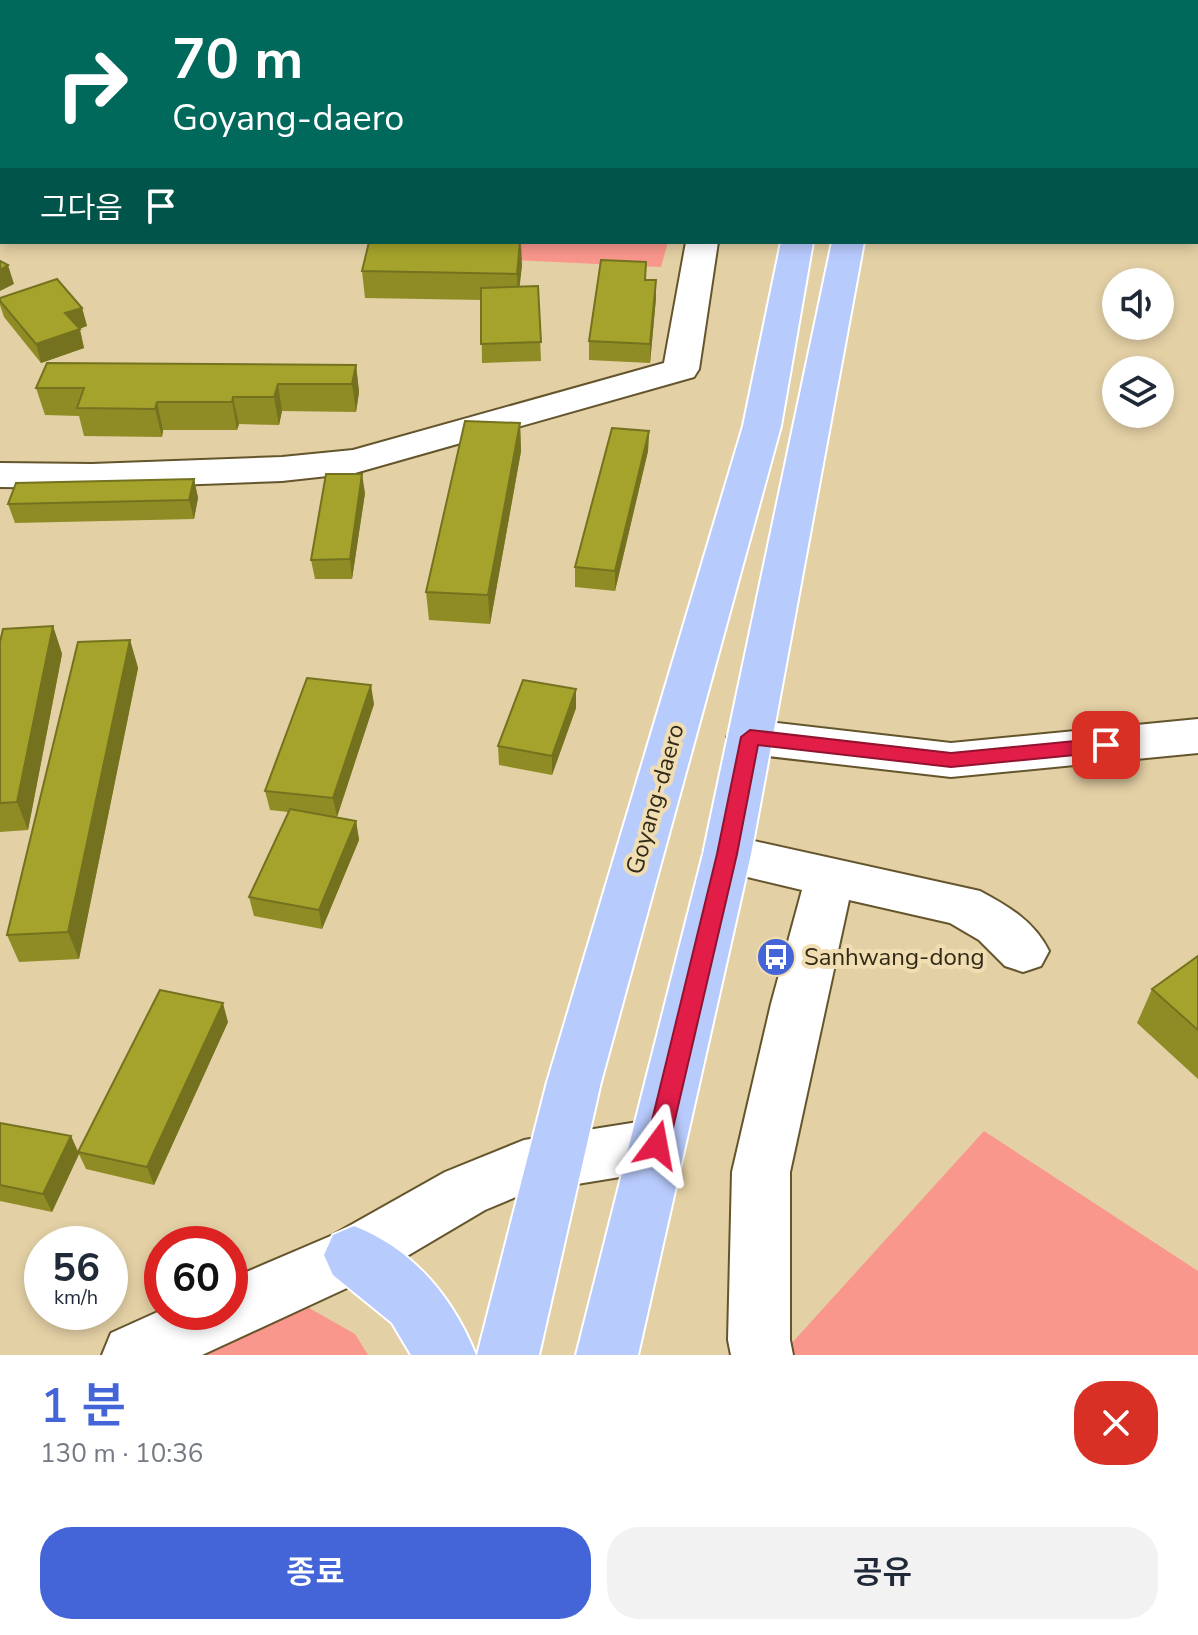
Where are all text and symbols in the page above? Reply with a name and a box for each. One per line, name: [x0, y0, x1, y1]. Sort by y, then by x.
text: 70 m: [172, 21, 303, 98]
icon: right: [40, 32, 144, 136]
text: Goyang-daero: [172, 94, 404, 143]
icon: arrive: [139, 184, 183, 228]
text: 그다음: [40, 188, 123, 229]
map controls: [1102, 268, 1174, 428]
button: sound: [1102, 268, 1174, 340]
button: layers: [1102, 356, 1174, 428]
pin: [1072, 711, 1140, 779]
street label: Goyang-daero: [618, 720, 692, 878]
icon: arrive: [1084, 723, 1128, 767]
bus stop icon: Sanhwang-dong: [755, 936, 797, 978]
place label: Sanhwang-dong: [804, 941, 985, 973]
position arrow: [615, 1103, 699, 1187]
speed limit sign: 60: [144, 1226, 248, 1330]
text: 56: [52, 1241, 100, 1295]
text: km/h: [54, 1284, 98, 1311]
text: 1 분: [40, 1373, 126, 1439]
button: close: [1074, 1381, 1158, 1465]
text: 130 m · 10:36: [40, 1436, 203, 1471]
button: 종료: [40, 1527, 591, 1619]
button: 공유: [607, 1527, 1158, 1619]

